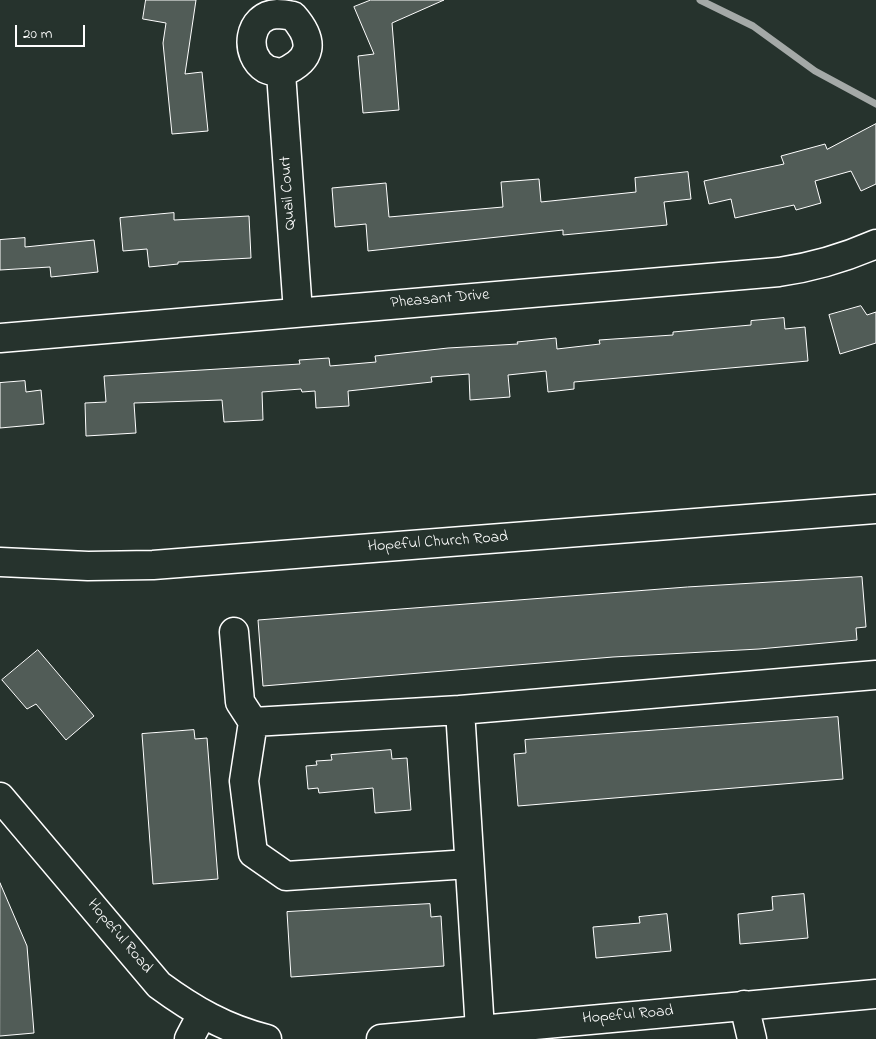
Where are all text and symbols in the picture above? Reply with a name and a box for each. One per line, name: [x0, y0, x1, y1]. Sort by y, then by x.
scale bar: [18, 15, 88, 47]
text: 20 m: [23, 23, 52, 45]
street label: Quail Court: [277, 155, 301, 231]
street label: Pheasant Drive: [390, 286, 490, 314]
street label: Hopeful Church Road: [367, 529, 509, 557]
street label: Hopeful Road: [82, 896, 156, 978]
street label: Hopeful Road: [582, 1002, 674, 1030]

